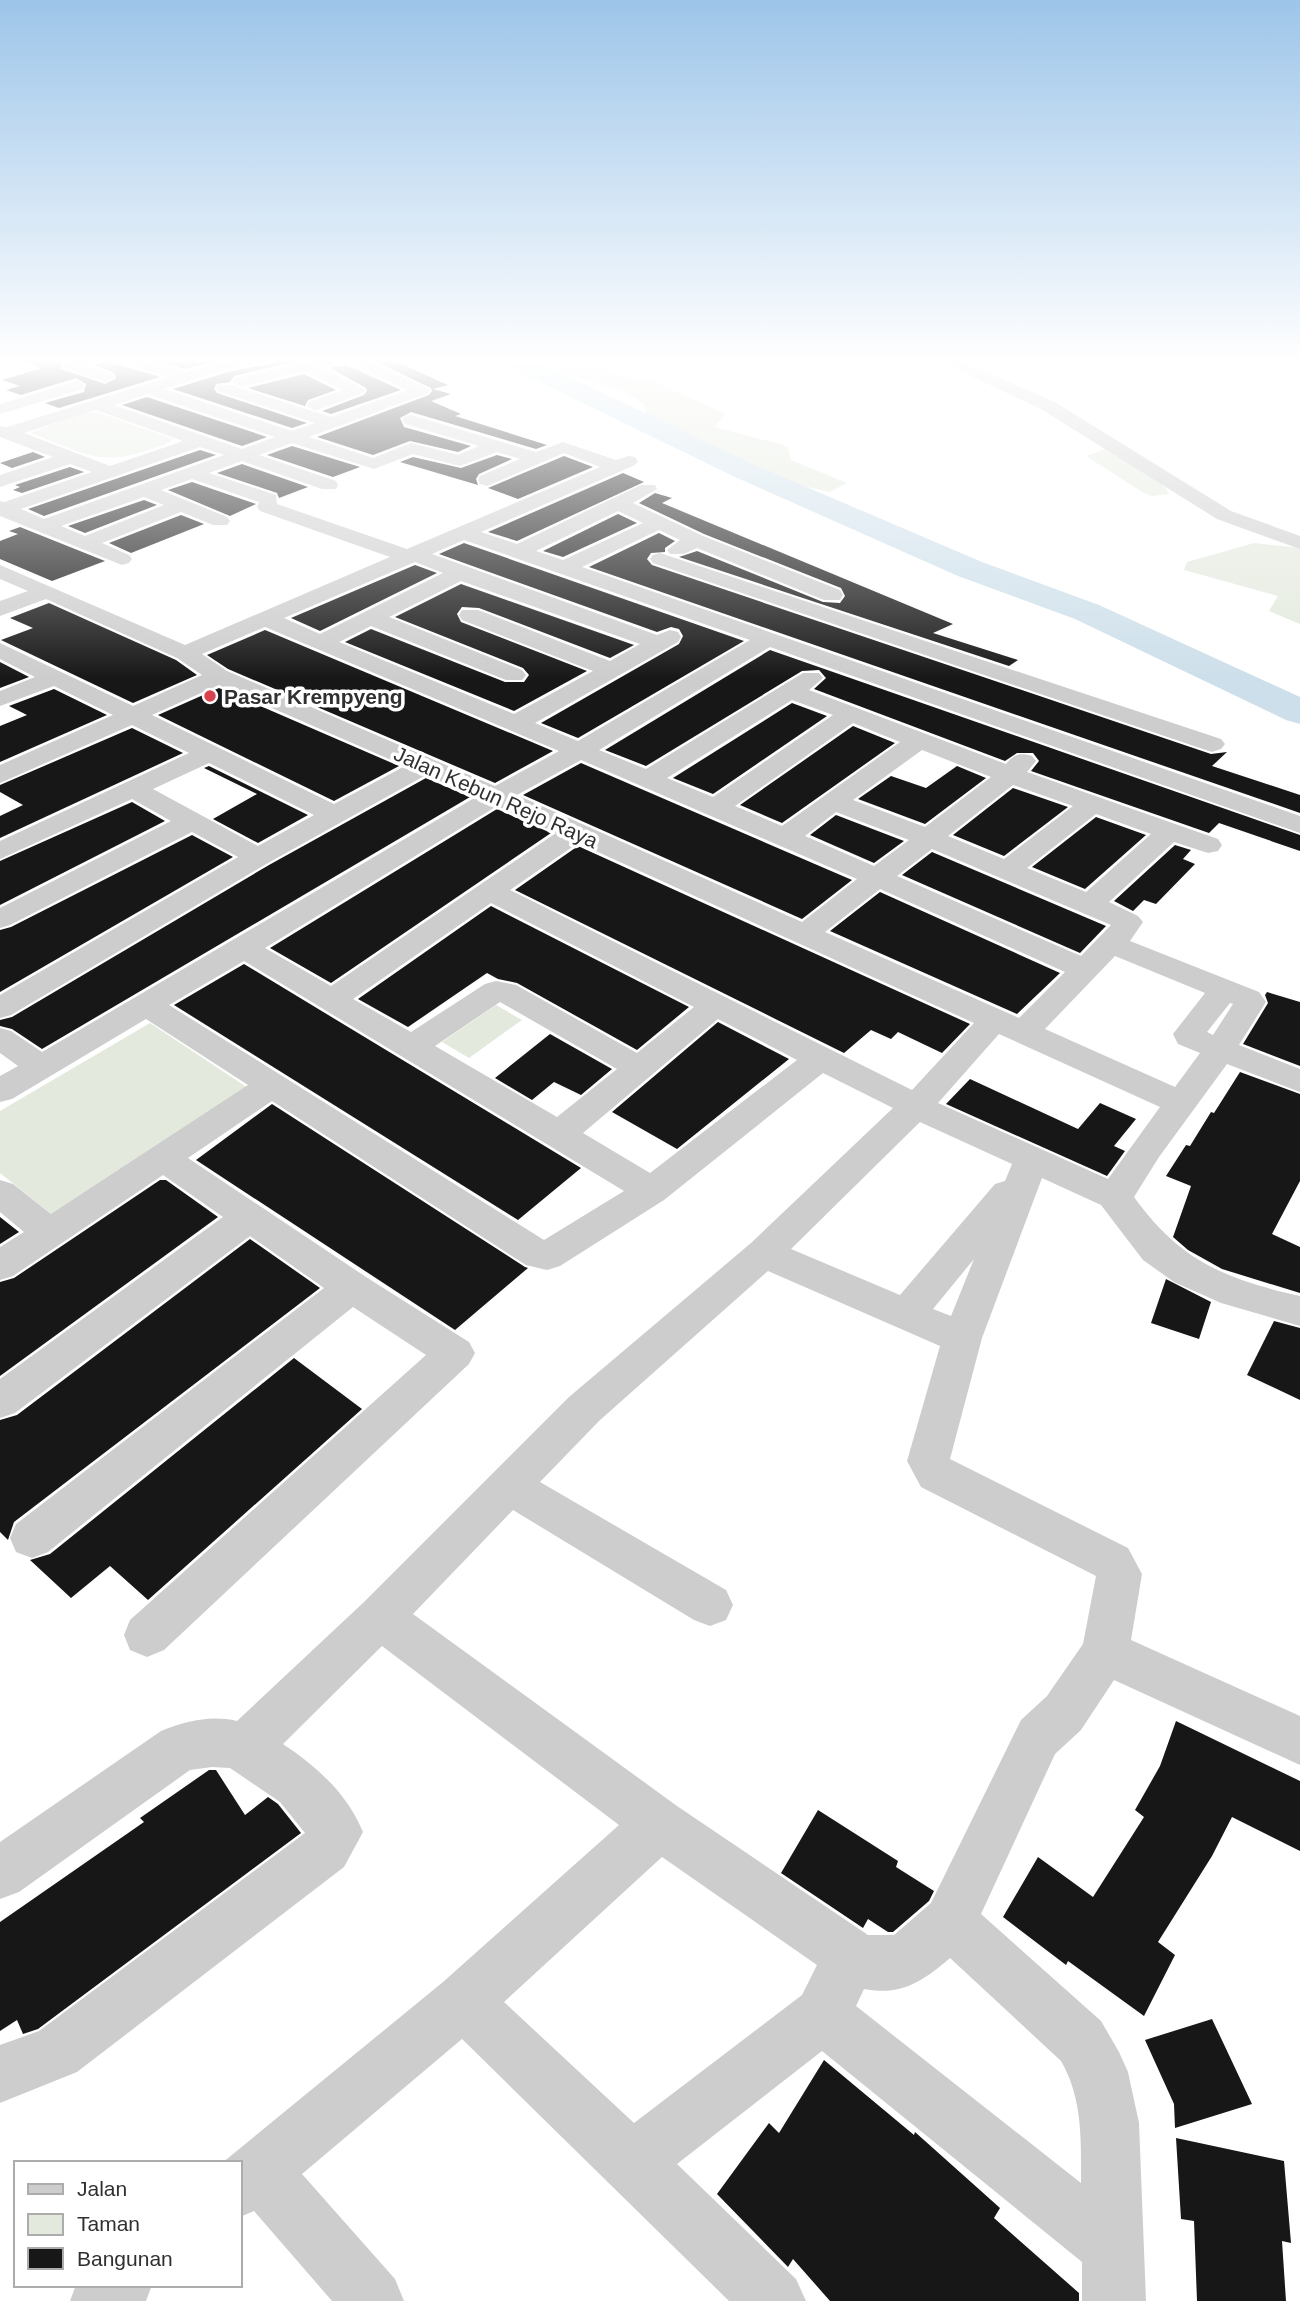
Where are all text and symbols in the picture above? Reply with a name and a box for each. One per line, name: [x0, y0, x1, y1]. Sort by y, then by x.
place label: Pasar Krempyeng: [224, 685, 403, 708]
marker: Pasar Krempyeng: [202, 688, 218, 704]
street label: Jalan Kebun Rejo Raya: [391, 742, 602, 853]
legend: [14, 2161, 242, 2287]
text: Jalan: [77, 2177, 127, 2200]
text: Taman: [77, 2212, 140, 2235]
text: Bangunan: [77, 2247, 173, 2270]

